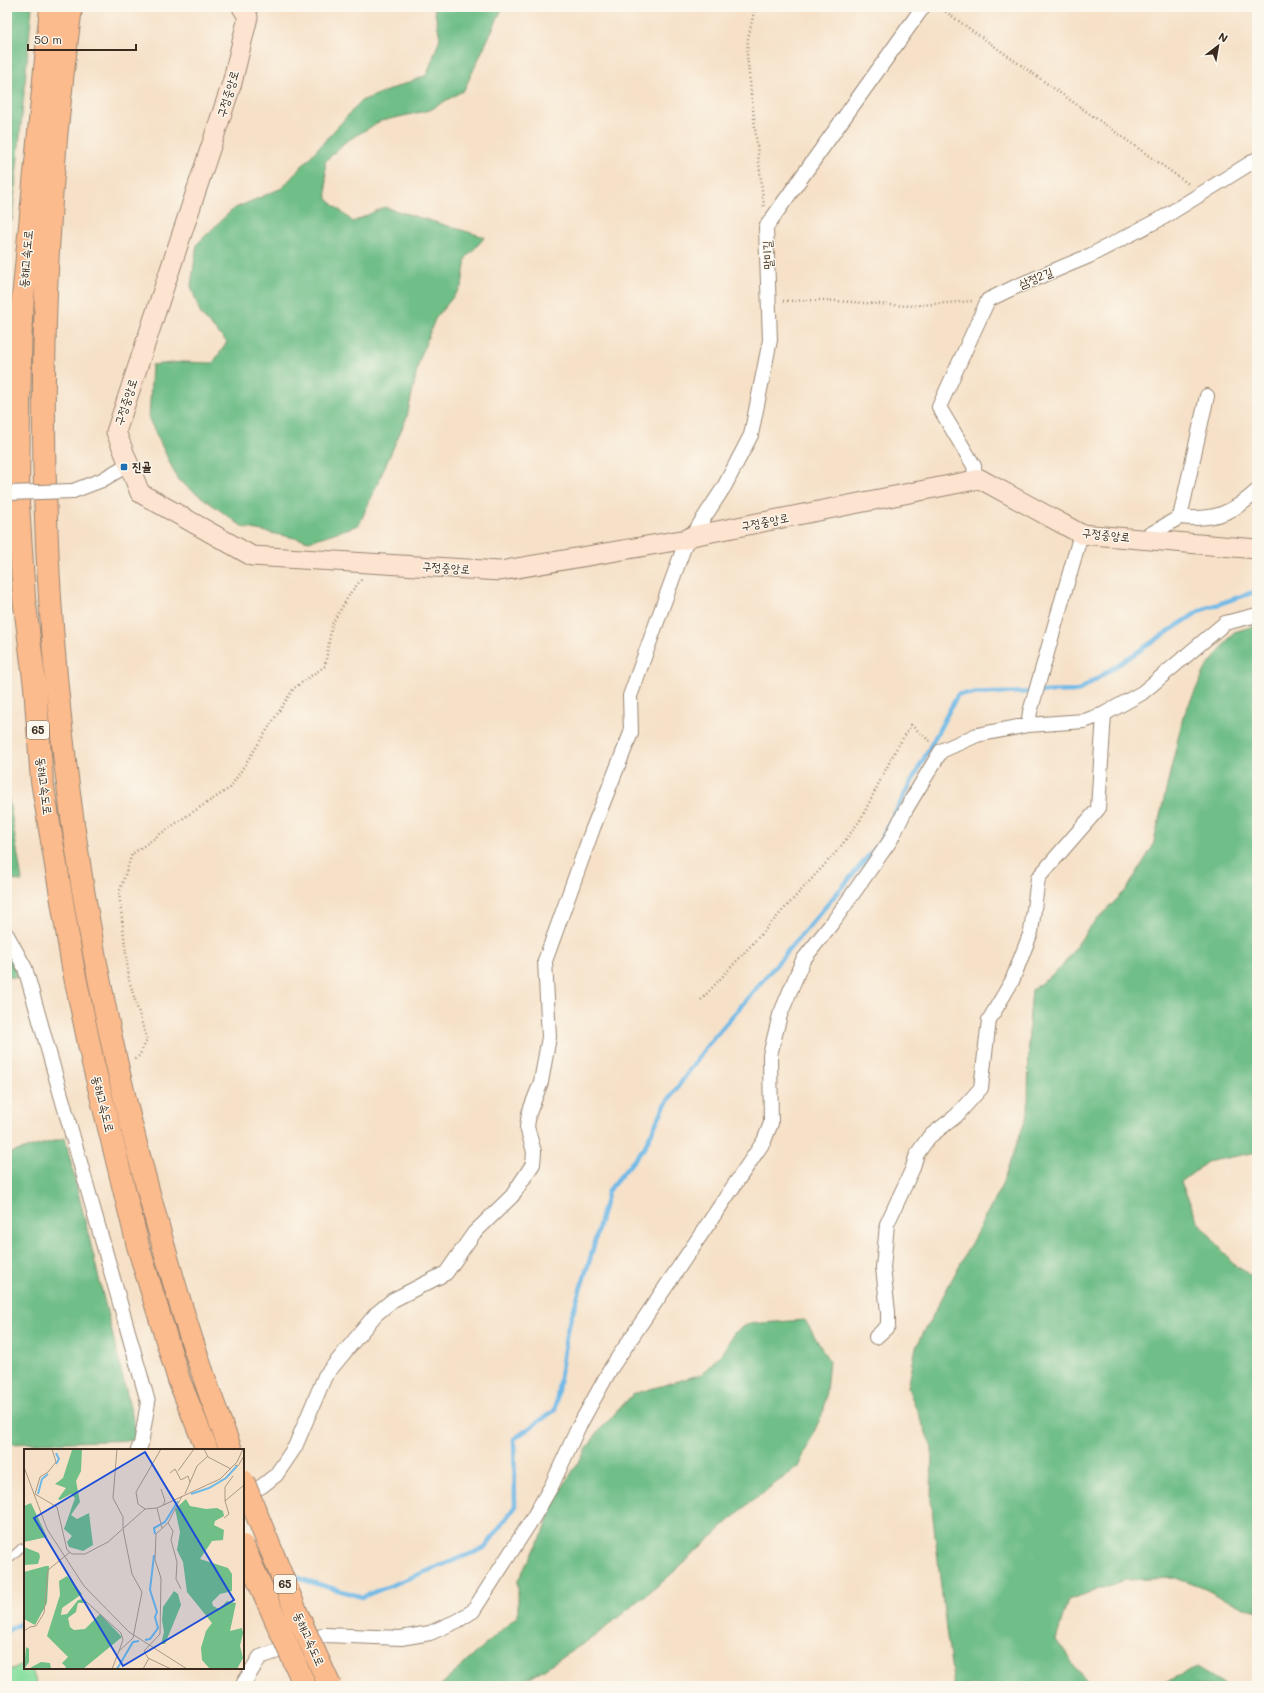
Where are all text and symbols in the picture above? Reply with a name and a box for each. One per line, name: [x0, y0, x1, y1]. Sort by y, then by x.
scale bar: [28, 26, 136, 52]
north arrow: [1198, 26, 1238, 66]
text: N: [1216, 28, 1231, 46]
text: 50 m: [34, 31, 62, 47]
street label: 구정중앙로: [212, 68, 242, 119]
street label: 동해고속도로: [15, 229, 35, 288]
street label: 말미길: [758, 240, 776, 270]
street label: 삼정2길: [1016, 263, 1055, 291]
street label: 구정중앙로: [110, 376, 140, 427]
place label: 진골: [132, 458, 152, 474]
marker: 진골: [119, 462, 129, 472]
street label: 구정중앙로: [740, 509, 790, 533]
street label: 구정중앙로: [1081, 524, 1131, 544]
street label: 구정중앙로: [421, 557, 471, 577]
road number: 65: [27, 721, 49, 739]
street label: 동해고속도로: [34, 756, 56, 816]
street label: 동해고속도로: [89, 1074, 119, 1134]
inset map: [24, 1449, 244, 1669]
road number: 65: [274, 1575, 296, 1593]
street label: 동해고속도로: [291, 1609, 329, 1668]

